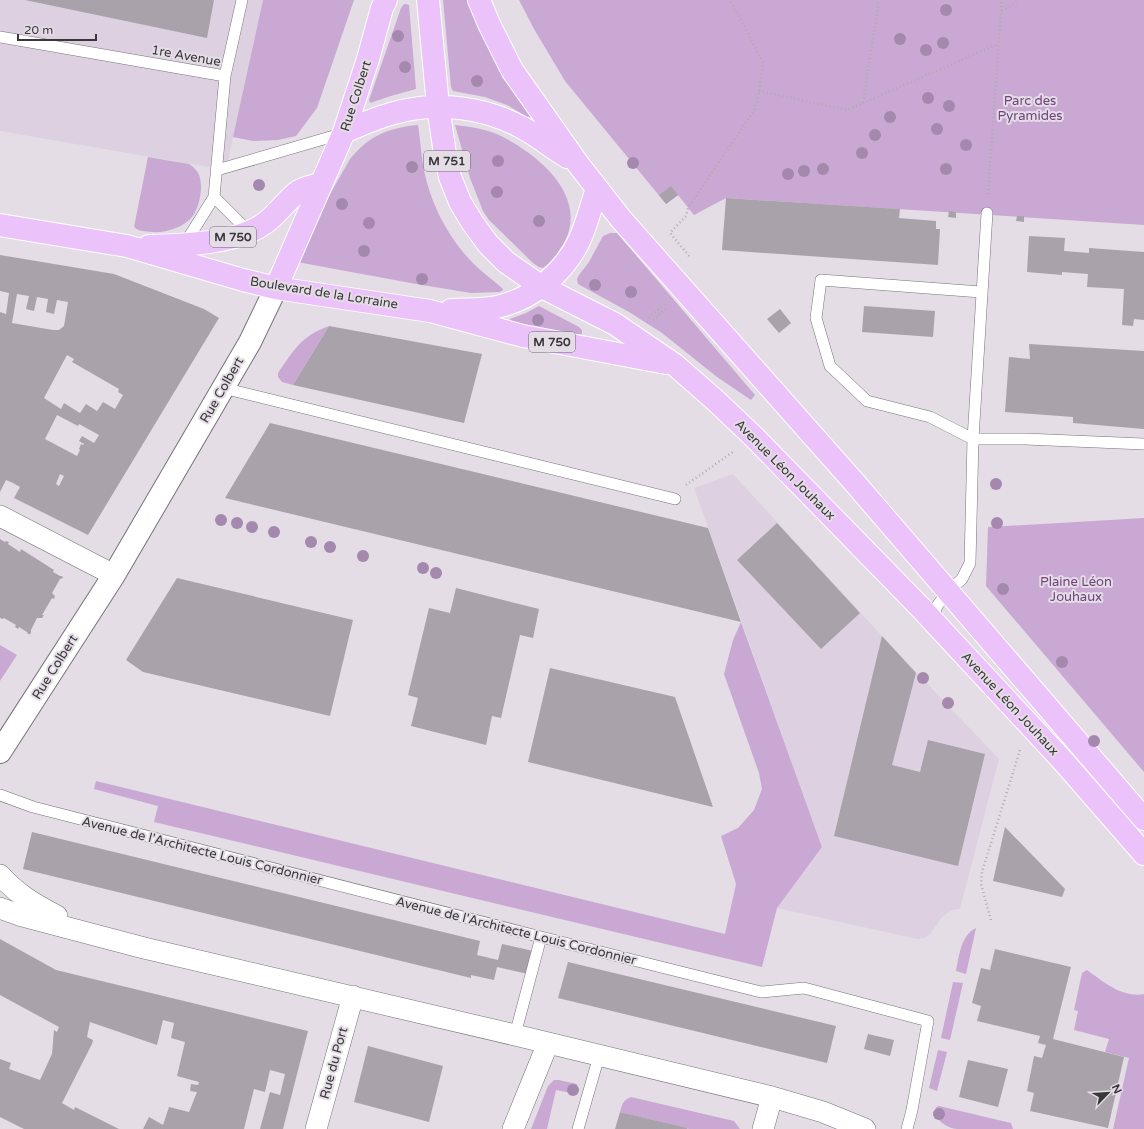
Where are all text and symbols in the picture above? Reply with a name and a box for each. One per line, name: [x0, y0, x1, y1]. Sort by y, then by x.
scale bar: [18, 16, 96, 42]
text: 20 m: [24, 23, 53, 37]
street label: 1re Avenue: [150, 42, 222, 70]
street label: Rue Colbert: [337, 59, 375, 133]
park label: Parc des Pyramides: [998, 93, 1062, 124]
road number: M 751: [424, 151, 470, 171]
road number: M 750: [210, 227, 256, 247]
street label: Boulevard de la Lorraine: [249, 273, 399, 313]
road number: M 750: [529, 332, 575, 352]
street label: Rue Colbert: [197, 354, 247, 426]
street label: Avenue Léon Jouhaux: [731, 416, 839, 524]
park label: Plaine Léon Jouhaux: [1040, 574, 1112, 605]
street label: Rue Colbert: [29, 632, 81, 702]
street label: Avenue Léon Jouhaux: [958, 649, 1062, 759]
street label: Avenue de l'Architecte Louis Cordonnier: [80, 813, 324, 889]
street label: Avenue de l'Architecte Louis Cordonnier: [394, 893, 638, 969]
street label: Rue du Port: [317, 1025, 351, 1101]
north arrow: [1088, 1073, 1128, 1113]
text: N: [1109, 1082, 1124, 1096]

